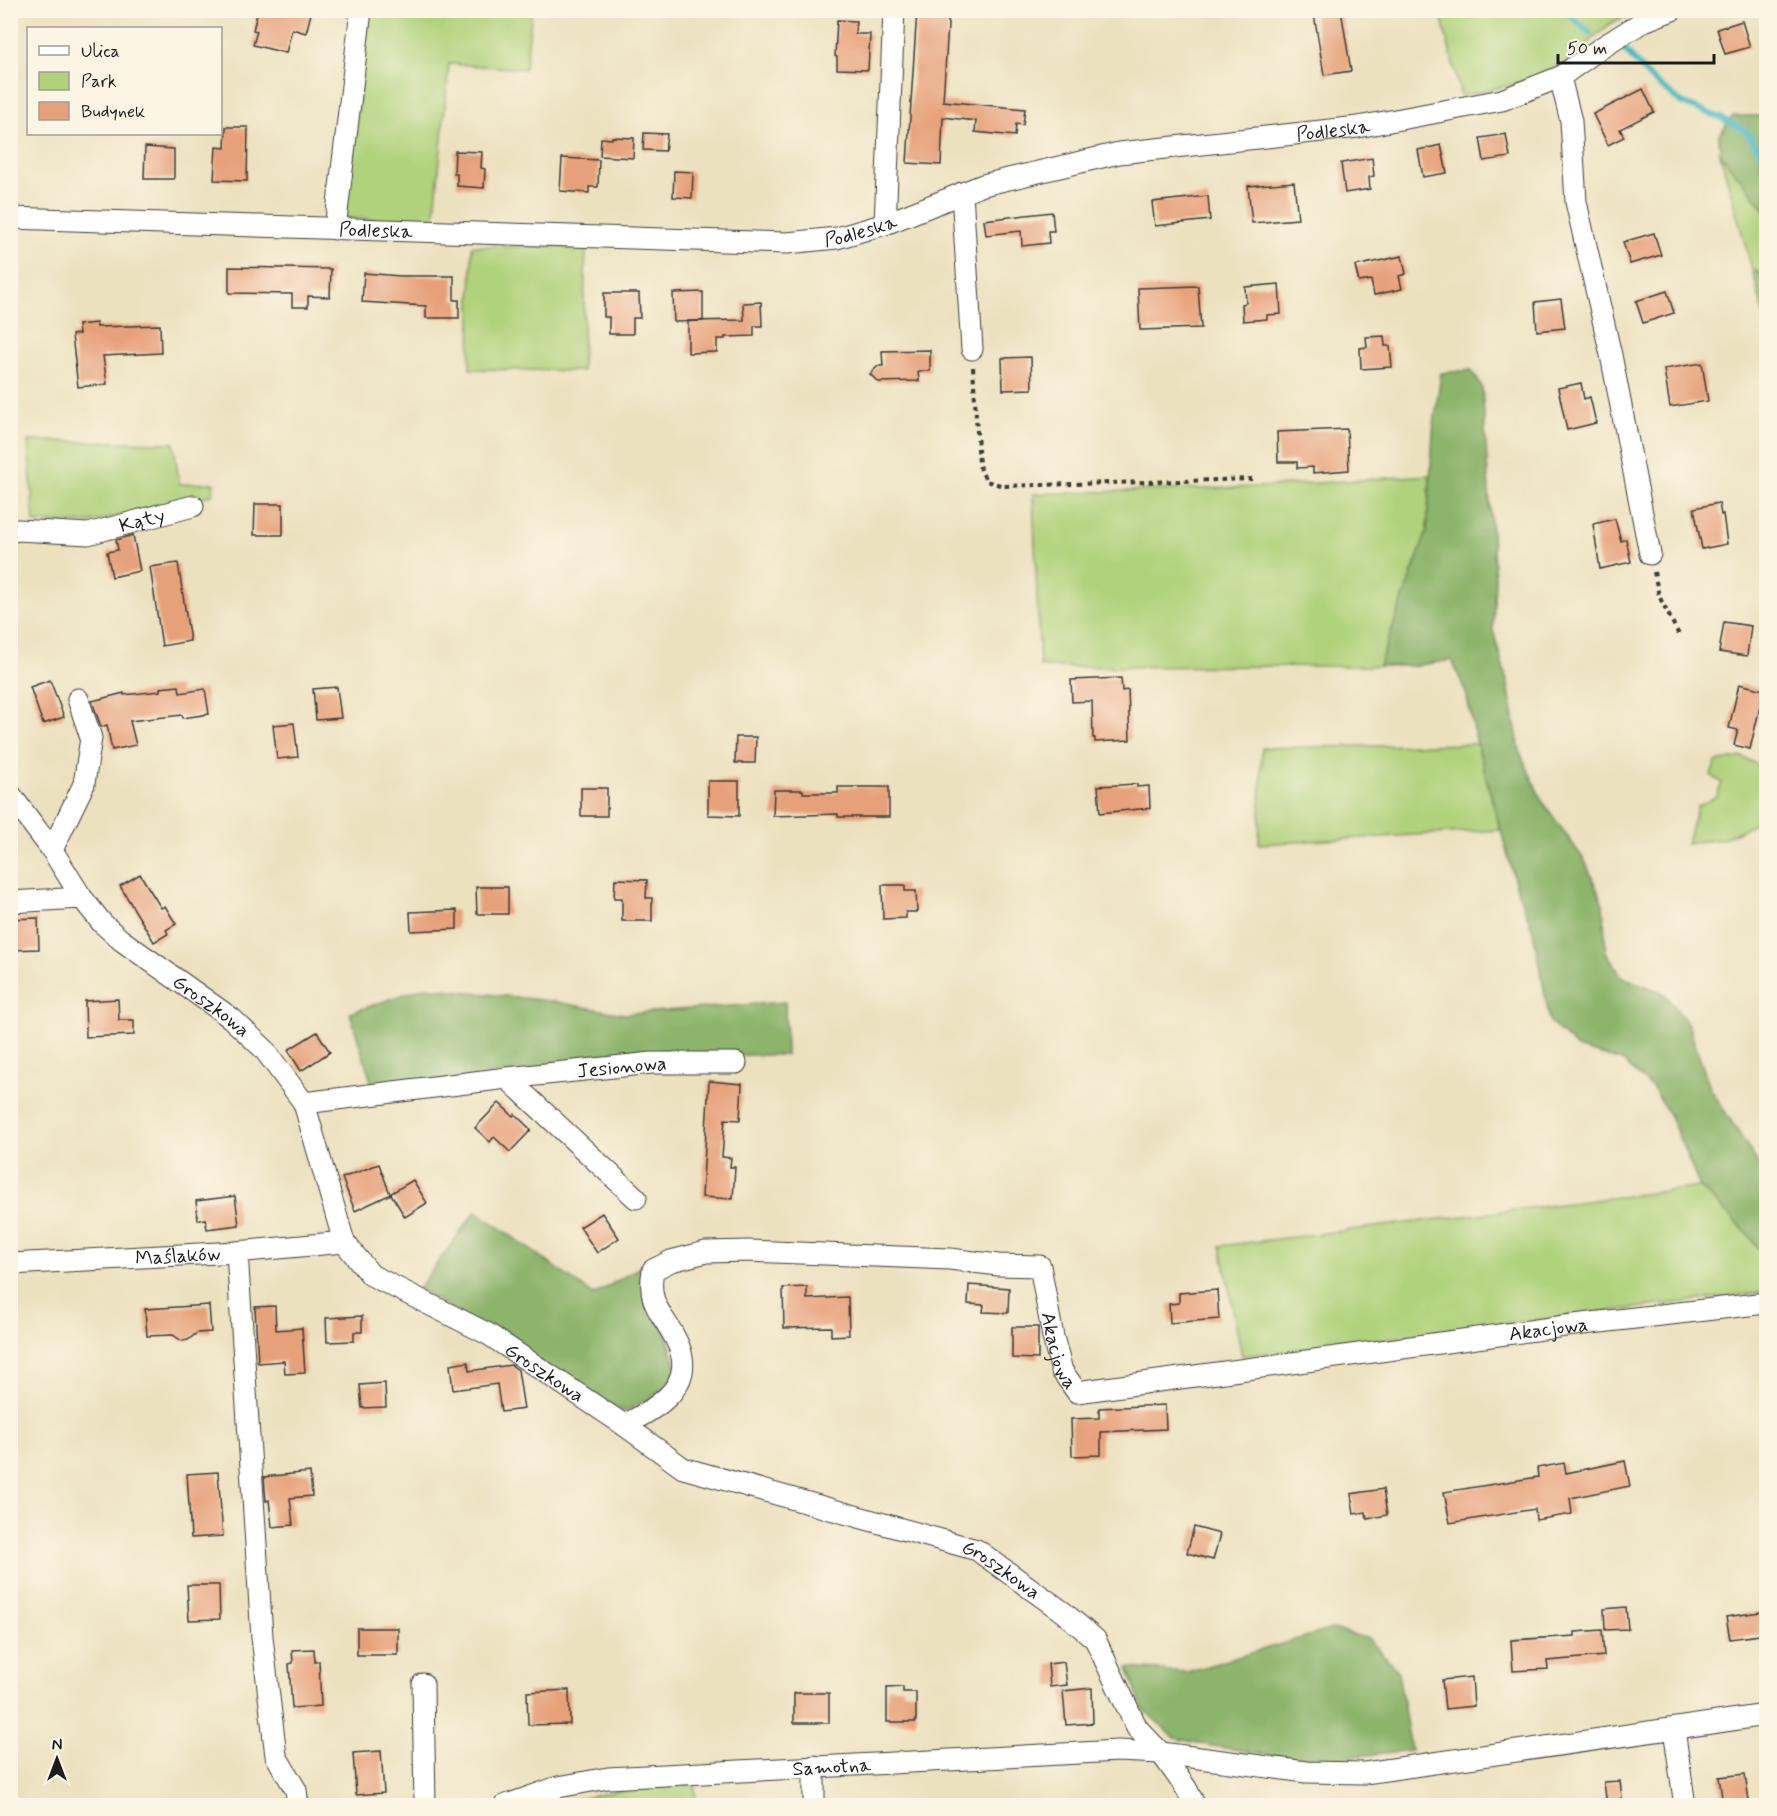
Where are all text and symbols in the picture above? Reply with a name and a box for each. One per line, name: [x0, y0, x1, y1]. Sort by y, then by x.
legend: [27, 27, 222, 135]
scale bar: [1558, 27, 1714, 65]
text: 50 m: [1567, 37, 1607, 61]
text: Ulica: [81, 40, 120, 64]
text: Park: [81, 70, 117, 94]
text: Budynek: [81, 100, 145, 124]
street label: Podleska: [1295, 113, 1373, 149]
street label: Podleska: [823, 208, 902, 254]
street label: Podleska: [338, 217, 414, 246]
street label: Kąty: [116, 502, 168, 540]
street label: Groszkowa: [167, 969, 255, 1044]
street label: Jesionowa: [576, 1051, 667, 1086]
street label: Maślaków: [134, 1241, 221, 1272]
street label: Akacjowa: [1034, 1310, 1083, 1395]
street label: Akacjowa: [1507, 1311, 1590, 1348]
street label: Groszkowa: [499, 1337, 589, 1410]
street label: Groszkowa: [959, 1534, 1045, 1606]
north arrow: [27, 1729, 87, 1789]
text: N: [52, 1735, 62, 1756]
street label: Samotna: [792, 1752, 873, 1783]

